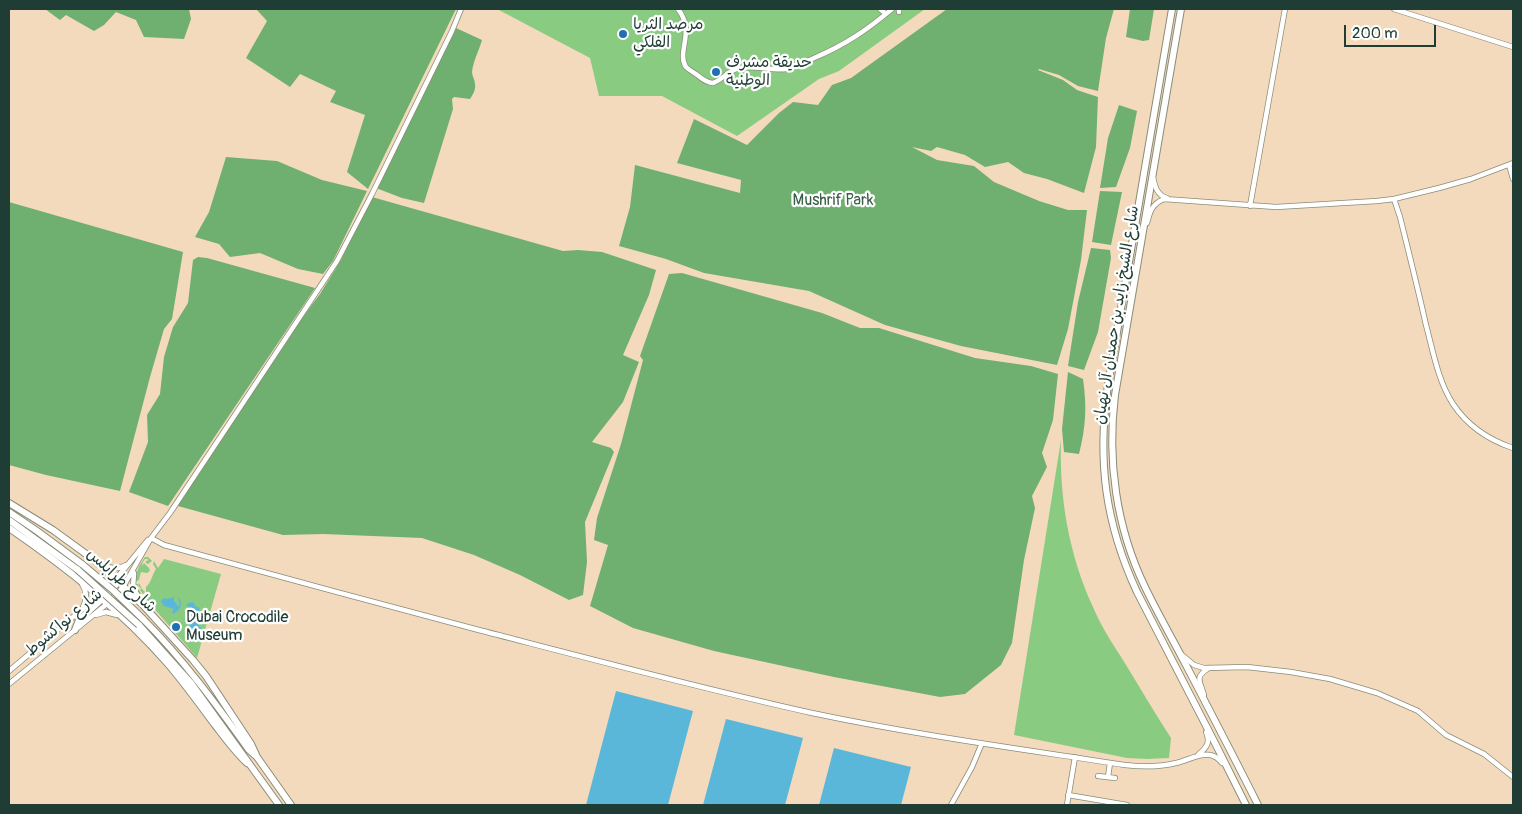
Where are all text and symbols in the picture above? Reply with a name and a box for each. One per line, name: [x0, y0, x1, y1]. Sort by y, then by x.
place label: مرصد الثريا الفلكي: [633, 15, 703, 53]
scale bar: [1347, 15, 1440, 47]
text: 200 m: [1352, 24, 1397, 43]
marker: مرصد الثريا الفلكي: [617, 28, 629, 40]
place label: حديقة مشرف الوطنية: [726, 53, 812, 91]
marker: حديقة مشرف الوطنية: [710, 66, 722, 78]
park label: Mushrif Park: [793, 191, 873, 211]
street label: شارع الشيخ زايد بن حمدان آل نهيان: [1090, 204, 1144, 426]
street label: شارع طرابلس: [82, 545, 160, 617]
street label: شارع نواكشوط: [21, 585, 107, 661]
place label: Dubai Crocodile Museum: [186, 608, 288, 646]
marker: Dubai Crocodile Museum: [170, 621, 182, 633]

